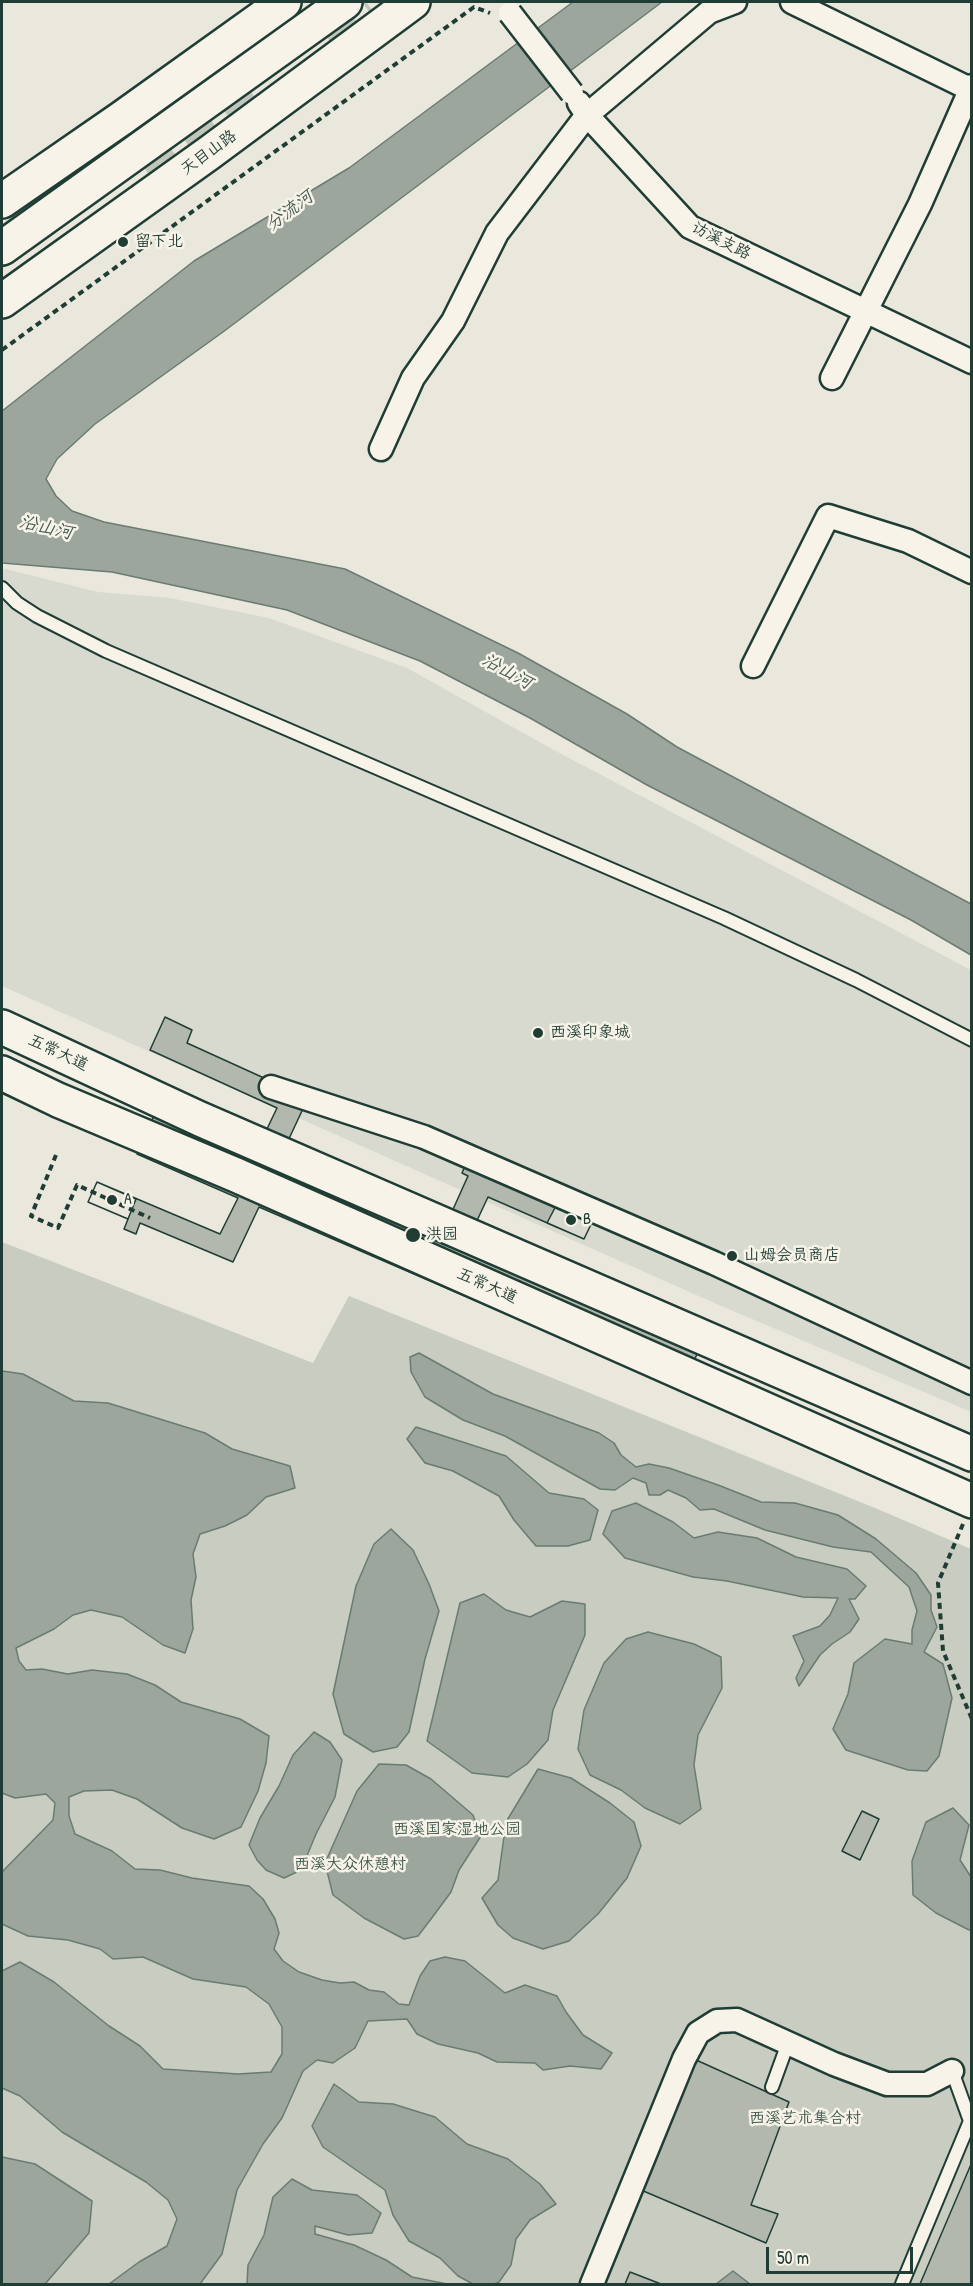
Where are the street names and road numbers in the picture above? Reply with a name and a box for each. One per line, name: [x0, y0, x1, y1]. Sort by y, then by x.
street label: 天目山路: [177, 126, 241, 180]
street label: 访溪支路: [688, 218, 754, 264]
street label: 五常大道: [25, 1031, 91, 1075]
street label: 五常大道: [454, 1264, 520, 1308]

